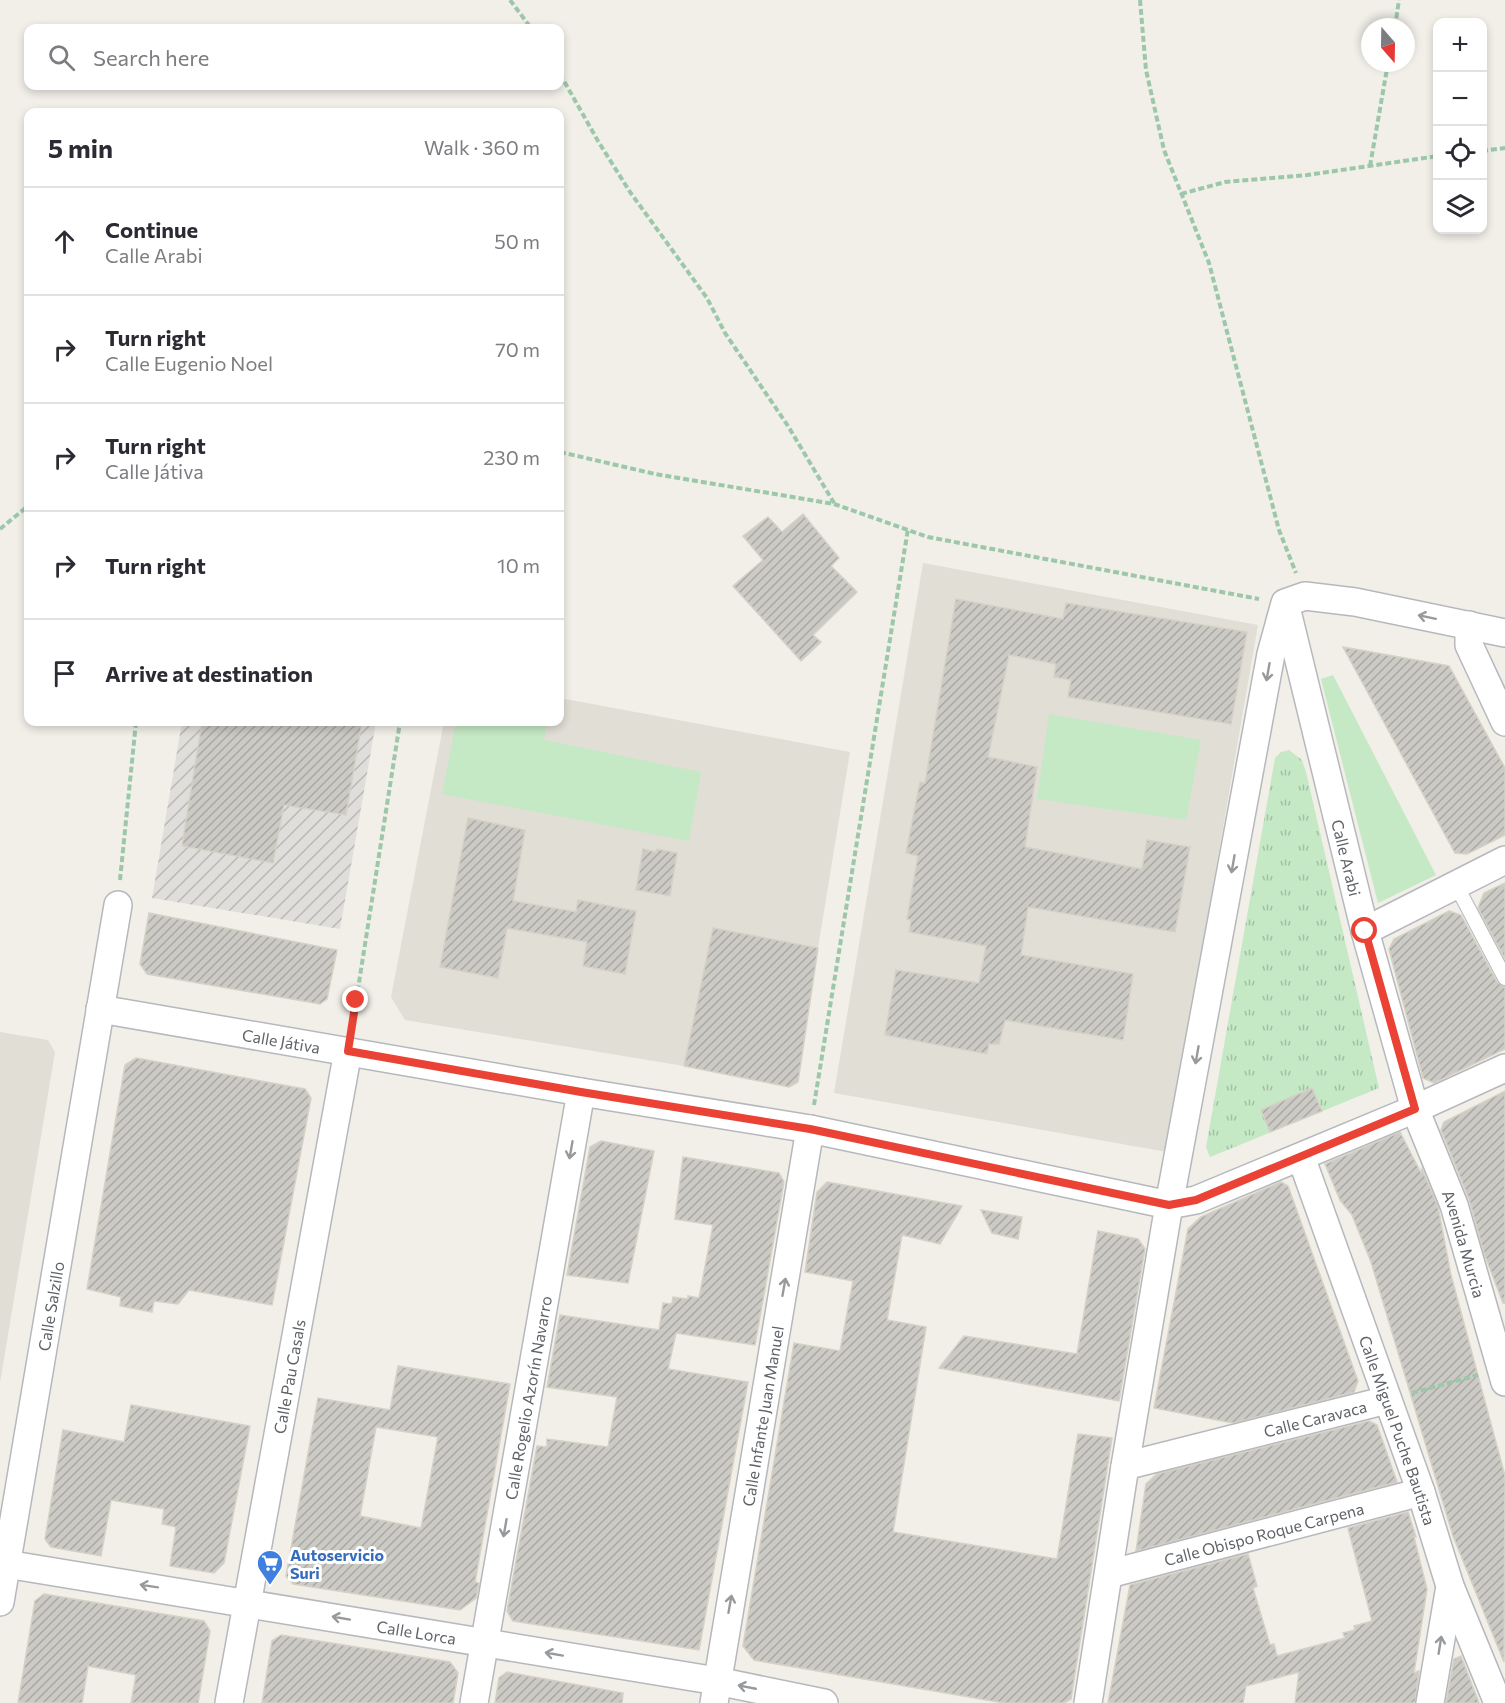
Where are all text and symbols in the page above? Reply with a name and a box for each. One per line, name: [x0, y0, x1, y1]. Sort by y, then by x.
north arrow: [1361, 18, 1415, 72]
map controls: [1433, 18, 1487, 234]
button: +: [1433, 18, 1487, 72]
search box: [24, 24, 564, 90]
icon: search: [45, 41, 78, 74]
text: Search here: [93, 44, 209, 71]
button: −: [1433, 72, 1487, 126]
button: locate: [1433, 126, 1487, 180]
text: 5 min: [48, 132, 113, 163]
text: Walk · 360 m: [424, 135, 540, 159]
button: layers: [1433, 180, 1487, 234]
text: Continue: [105, 216, 198, 243]
icon: ahead: [48, 225, 81, 258]
text: 50 m: [494, 229, 540, 253]
text: Calle Arabi: [105, 243, 203, 267]
text: Turn right: [105, 324, 206, 351]
icon: right: [48, 333, 81, 366]
text: 70 m: [495, 337, 540, 361]
text: Calle Eugenio Noel: [105, 351, 273, 375]
text: Turn right: [105, 432, 206, 459]
icon: right: [48, 441, 81, 474]
text: 230 m: [483, 445, 540, 469]
text: Calle Játiva: [105, 459, 204, 483]
icon: right: [48, 549, 81, 582]
text: Turn right: [105, 552, 206, 579]
text: 10 m: [497, 553, 540, 577]
one-way arrow: [1418, 611, 1438, 622]
icon: arrive: [48, 657, 81, 690]
text: Arrive at destination: [105, 660, 313, 687]
one-way arrow: [1262, 662, 1273, 681]
street label: Calle Arabi: [1329, 817, 1366, 898]
one-way arrow: [1227, 853, 1238, 873]
route start: [1351, 917, 1377, 943]
route end: [342, 986, 368, 1012]
street label: Calle Játiva: [241, 1024, 322, 1056]
one-way arrow: [1191, 1045, 1202, 1065]
one-way arrow: [565, 1140, 576, 1159]
street label: Avenida Murcia: [1439, 1187, 1490, 1300]
street label: Calle Salzillo: [33, 1260, 67, 1352]
one-way arrow: [778, 1278, 789, 1298]
street label: Calle Rogelio Azorín Navarro: [500, 1294, 555, 1501]
street label: Calle Pau Casals: [269, 1318, 308, 1435]
street label: Calle Infante Juan Manuel: [738, 1324, 786, 1508]
street label: Calle Miguel Puche Bautista: [1356, 1333, 1440, 1527]
street label: Calle Caravaca: [1262, 1396, 1369, 1440]
street label: Calle Obispo Roque Carpena: [1162, 1498, 1366, 1569]
one-way arrow: [499, 1518, 510, 1538]
place label: Autoservicio Suri: [290, 1545, 384, 1582]
supermarket icon: Autoservicio Suri: [255, 1548, 285, 1586]
one-way arrow: [140, 1581, 159, 1592]
one-way arrow: [725, 1595, 736, 1614]
one-way arrow: [332, 1613, 352, 1624]
street label: Calle Lorca: [375, 1616, 458, 1647]
one-way arrow: [1435, 1636, 1446, 1656]
one-way arrow: [545, 1648, 565, 1659]
one-way arrow: [737, 1681, 757, 1692]

